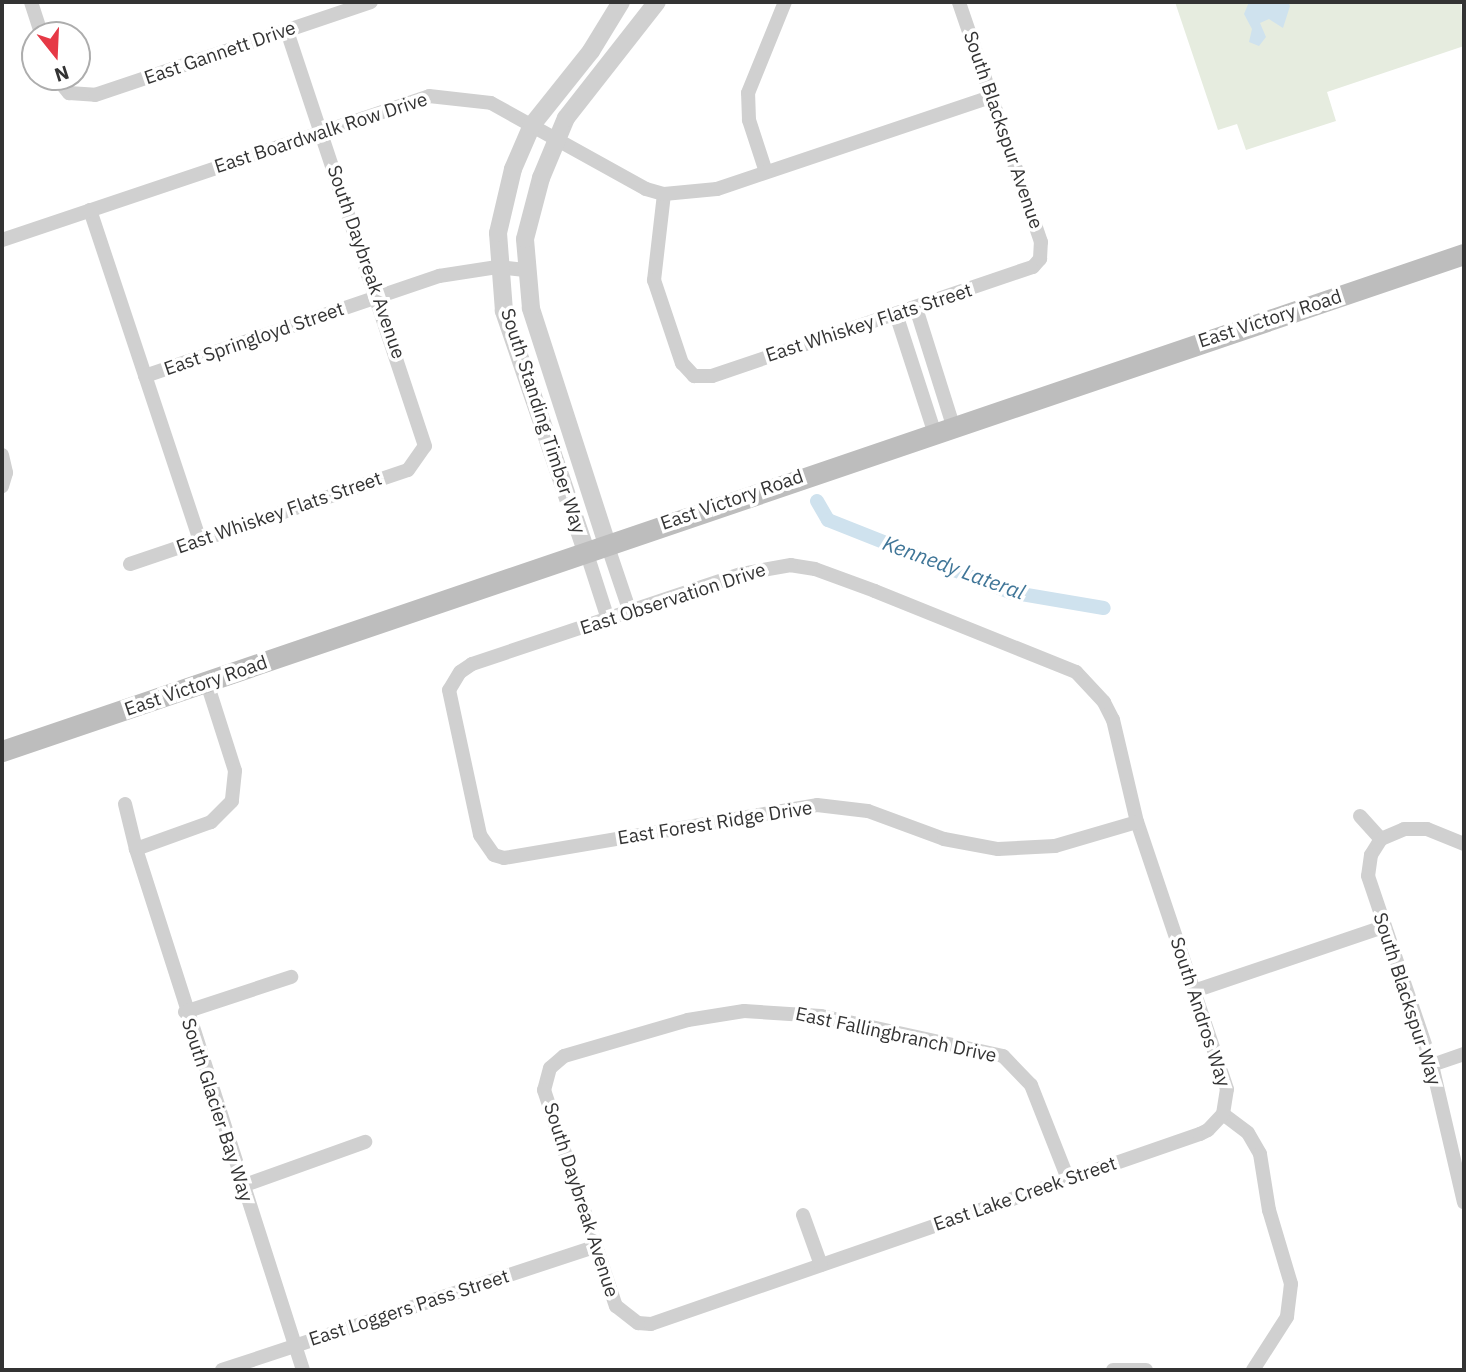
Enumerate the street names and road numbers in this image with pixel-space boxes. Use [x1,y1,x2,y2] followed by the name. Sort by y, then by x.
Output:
[141,16,299,90] street label: East Gannett Drive
[958,28,1048,232] street label: South Blackspur Avenue
[212,88,430,178] street label: East Boardwalk Row Drive
[322,162,410,362] street label: South Daybreak Avenue
[763,279,975,367] street label: East Whiskey Flats Street
[1195,285,1345,353] street label: East Victory Road
[161,297,347,381] street label: East Springloyd Street
[496,305,590,537] street label: South Standing Timber Way
[658,465,806,535] street label: East Victory Road
[173,467,385,559] street label: East Whiskey Flats Street
[577,558,769,640] street label: East Observation Drive
[122,651,270,721] street label: East Victory Road
[616,796,814,850] street label: East Forest Ridge Drive
[1368,910,1446,1088] street label: South Blackspur Way
[1165,934,1235,1090] street label: South Andros Way
[793,1003,999,1067] street label: East Fallingbranch Drive
[177,1015,257,1205] street label: South Glacier Bay Way
[539,1100,623,1300] street label: South Daybreak Avenue
[931,1152,1119,1236] street label: East Lake Creek Street
[306,1265,512,1351] street label: East Loggers Pass Street

